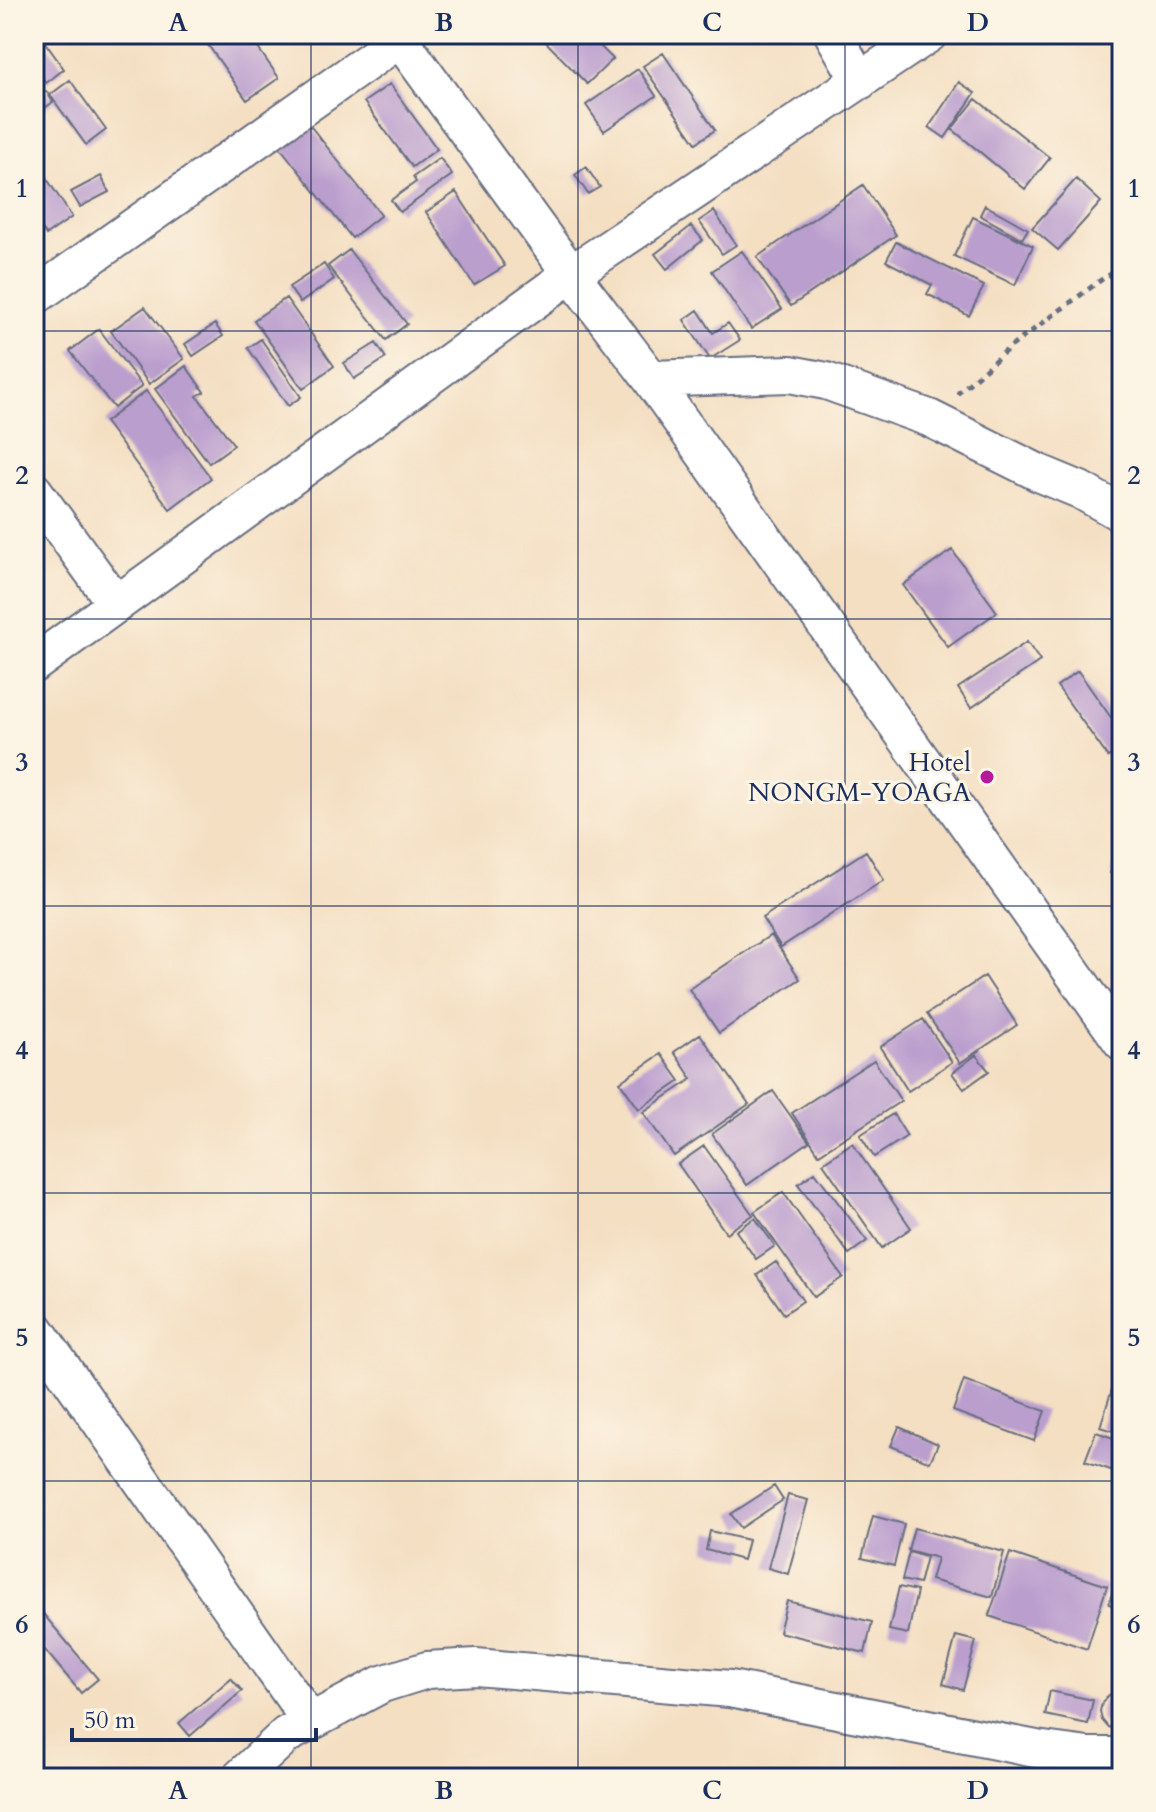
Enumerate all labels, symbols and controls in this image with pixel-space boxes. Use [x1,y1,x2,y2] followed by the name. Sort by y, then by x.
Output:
[168,5,188,40] text: A
[435,5,453,40] text: B
[702,5,722,40] text: C
[967,5,989,40] text: D
[15,171,29,206] text: 1
[1127,171,1141,206] text: 1
[15,458,29,493] text: 2
[1127,458,1141,493] text: 2
[15,745,29,780] text: 3
[748,745,971,810] place label: Hotel NONGM-YOAGA
[1127,745,1141,780] text: 3
[978,768,996,786] marker: Hotel NONGM-YOAGA
[15,1033,29,1068] text: 4
[1127,1033,1141,1068] text: 4
[15,1320,29,1355] text: 5
[1127,1320,1141,1355] text: 5
[15,1607,29,1642] text: 6
[1127,1607,1141,1642] text: 6
[72,1692,316,1742] scale bar
[84,1704,136,1737] text: 50 m
[168,1773,188,1808] text: A
[435,1773,453,1808] text: B
[702,1773,722,1808] text: C
[967,1773,989,1808] text: D

